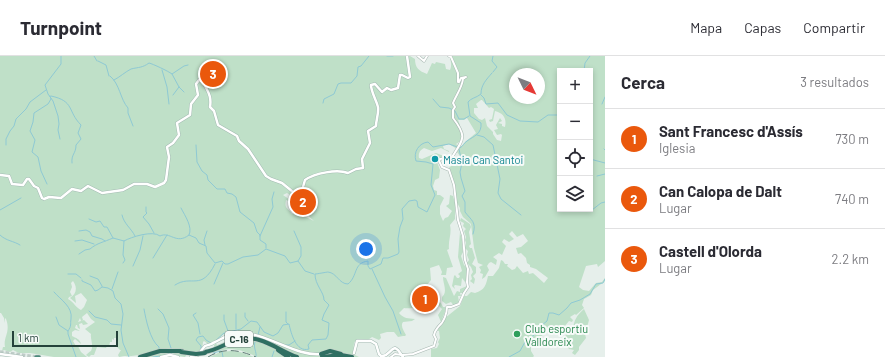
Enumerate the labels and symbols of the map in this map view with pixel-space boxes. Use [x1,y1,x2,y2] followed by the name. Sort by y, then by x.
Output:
[200,59,226,89] pin: 3
[509,68,545,104] north arrow
[443,153,524,166] place label: Masia Can Santoi
[430,154,440,164] marker: Masia Can Santoi
[290,187,316,217] pin: 2
[356,239,376,259] your location
[412,284,438,314] pin: 1
[525,322,588,348] place label: Club esportiu Valldoreix
[12,329,118,348] scale bar
[512,329,522,339] marker: Club esportiu Valldoreix
[225,331,253,347] road number: C-16

